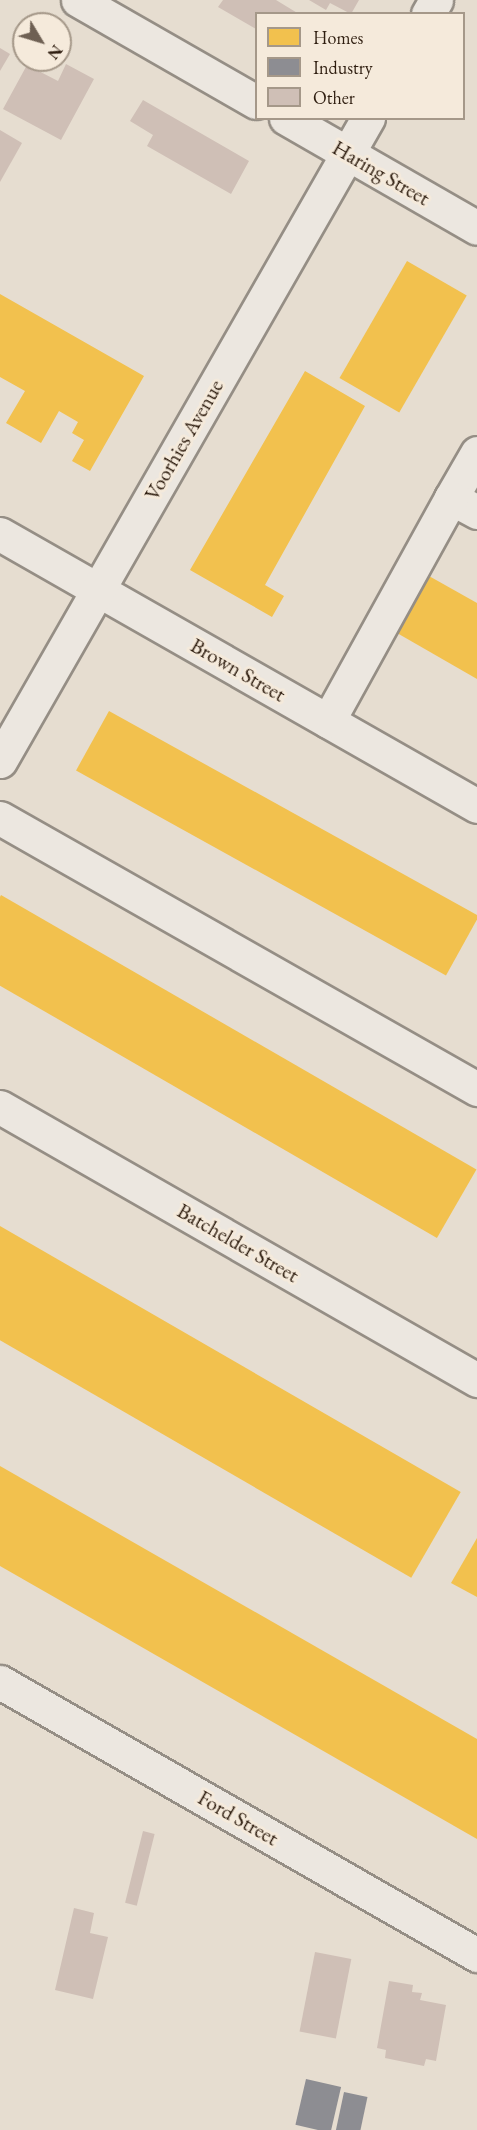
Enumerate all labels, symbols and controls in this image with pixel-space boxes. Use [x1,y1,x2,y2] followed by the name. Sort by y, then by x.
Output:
[12,12,72,72] north arrow
[255,12,465,120] legend
[313,26,363,49] text: Homes
[43,41,67,64] text: N
[313,56,373,79] text: Industry
[313,86,355,109] text: Other
[328,135,434,211] street label: Haring Street
[139,375,229,505] street label: Voorhies Avenue
[186,633,290,707] street label: Brown Street
[173,1198,303,1288] street label: Batchelder Street
[193,1785,283,1851] street label: Ford Street

